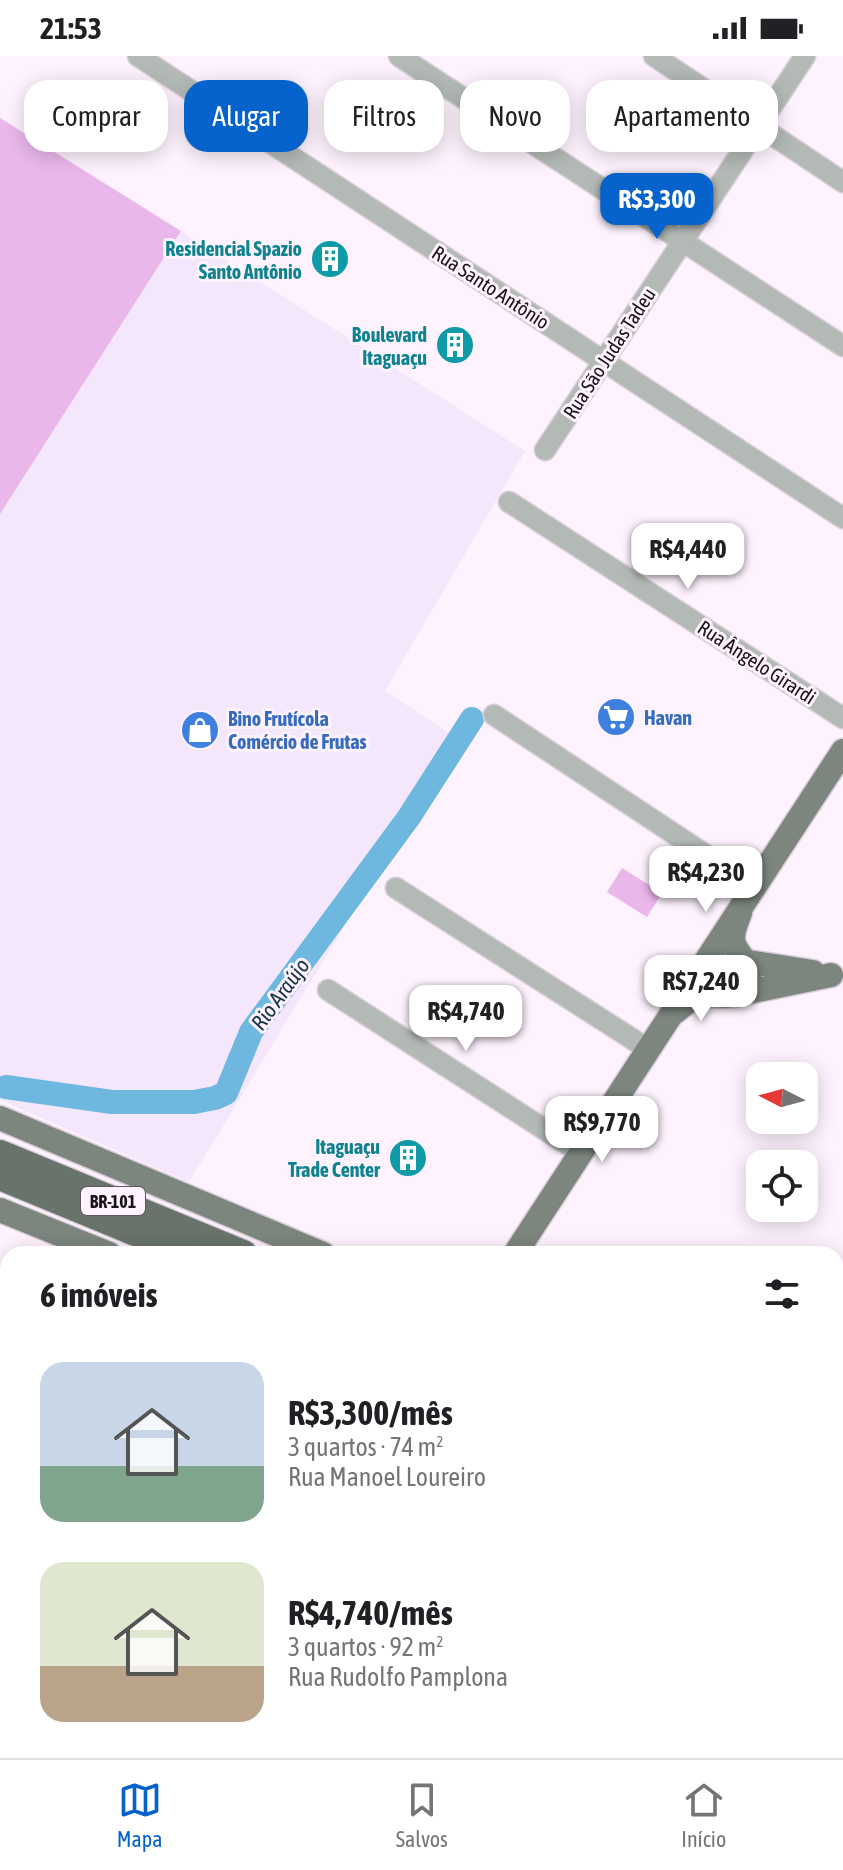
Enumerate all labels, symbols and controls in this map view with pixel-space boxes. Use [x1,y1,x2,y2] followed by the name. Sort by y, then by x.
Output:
[40,11,102,45] text: 21:53
[24,80,168,152] chip: Comprar
[184,80,308,152] chip: Alugar
[324,80,444,152] chip: Filtros
[460,80,570,152] chip: Novo
[586,80,778,152] chip: Apartamento
[583,173,731,241] pin: R$3,300
[618,184,696,214] text: R$3,300
[165,237,302,283] place label: Residencial Spazio Santo Antônio
[309,238,351,280] building icon: Residencial Spazio Santo Antônio
[428,241,554,333] street label: Rua Santo Antônio
[558,283,660,423] street label: Rua São Judas Tadeu
[352,323,427,369] place label: Boulevard Itaguaçu
[434,324,476,366] building icon: Boulevard Itaguaçu
[614,523,762,591] pin: R$4,440
[649,534,727,564] text: R$4,440
[694,615,820,709] street label: Rua Ângelo Girardi
[595,696,637,738] supermarket icon: Havan
[644,706,692,729] place label: Havan
[228,707,367,753] place label: Bino Frutícola Comércio de Frutas
[179,709,221,751] shop icon: Bino Frutícola Comércio de Frutas
[632,846,780,914] pin: R$4,230
[667,857,745,887] text: R$4,230
[245,953,315,1035] water label: Rio Araújo
[627,955,775,1023] pin: R$7,240
[662,966,740,996] text: R$7,240
[392,985,540,1053] pin: R$4,740
[427,996,505,1026] text: R$4,740
[746,1062,818,1134] north arrow
[746,1062,818,1222] map controls
[528,1096,676,1164] pin: R$9,770
[563,1107,641,1137] text: R$9,770
[288,1135,381,1181] place label: Itaguaçu Trade Center
[387,1137,429,1179] building icon: Itaguaçu Trade Center
[746,1150,818,1222] button: locate
[81,1187,145,1215] road number: BR-101
[760,1272,804,1316] icon: filters
[40,1275,158,1314] text: 6 imóveis
[288,1393,453,1432] text: R$3,300/mês
[104,1394,200,1490] icon: home
[288,1432,443,1462] text: 3 quartos · 74 m²
[288,1462,486,1492] text: Rua Manoel Loureiro
[288,1593,453,1632] text: R$4,740/mês
[104,1594,200,1690] icon: home
[288,1632,443,1662] text: 3 quartos · 92 m²
[288,1662,508,1692] text: Rua Rudolfo Pamplona
[117,1778,162,1852] tab: Mapa
[396,1778,448,1852] tab: Salvos
[681,1778,726,1852] tab: Início

